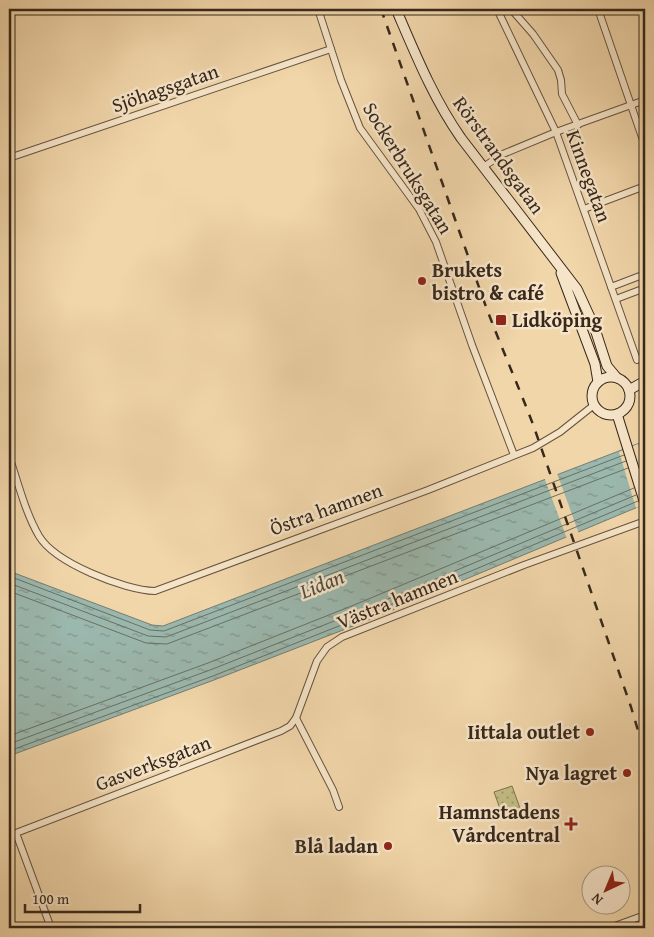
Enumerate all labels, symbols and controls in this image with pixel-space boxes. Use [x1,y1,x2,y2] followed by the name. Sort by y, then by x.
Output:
[108,56,222,119] street label: Sjöhagsgatan
[447,90,552,220] street label: Rörstrandsgatan
[356,96,461,239] street label: Sockerbruksgatan
[559,126,620,226] street label: Kinnegatan
[432,255,544,307] place label: Brukets bistro & café
[416,275,428,287] marker: Brukets bistro & café
[512,305,602,334] place label: Lidköping
[494,313,508,327] marker: Lidköping
[265,475,386,542] street label: Östra hamnen
[294,561,349,607] water label: Lidan
[332,561,462,636] street label: Västra hamnen
[468,717,580,746] place label: Iittala outlet
[584,726,596,738] marker: Iittala outlet
[91,727,215,798] street label: Gasverksgatan
[526,758,617,787] place label: Nya lagret
[621,767,633,779] marker: Nya lagret
[439,797,560,849] place label: Hamnstadens Vårdcentral
[564,817,578,831] marker: Hamnstadens Vårdcentral
[295,831,378,860] place label: Blå ladan
[382,840,394,852] marker: Blå ladan
[582,864,632,914] north arrow
[25,882,140,914] scale bar
[32,888,70,909] text: 100 m
[586,888,607,910] text: N

